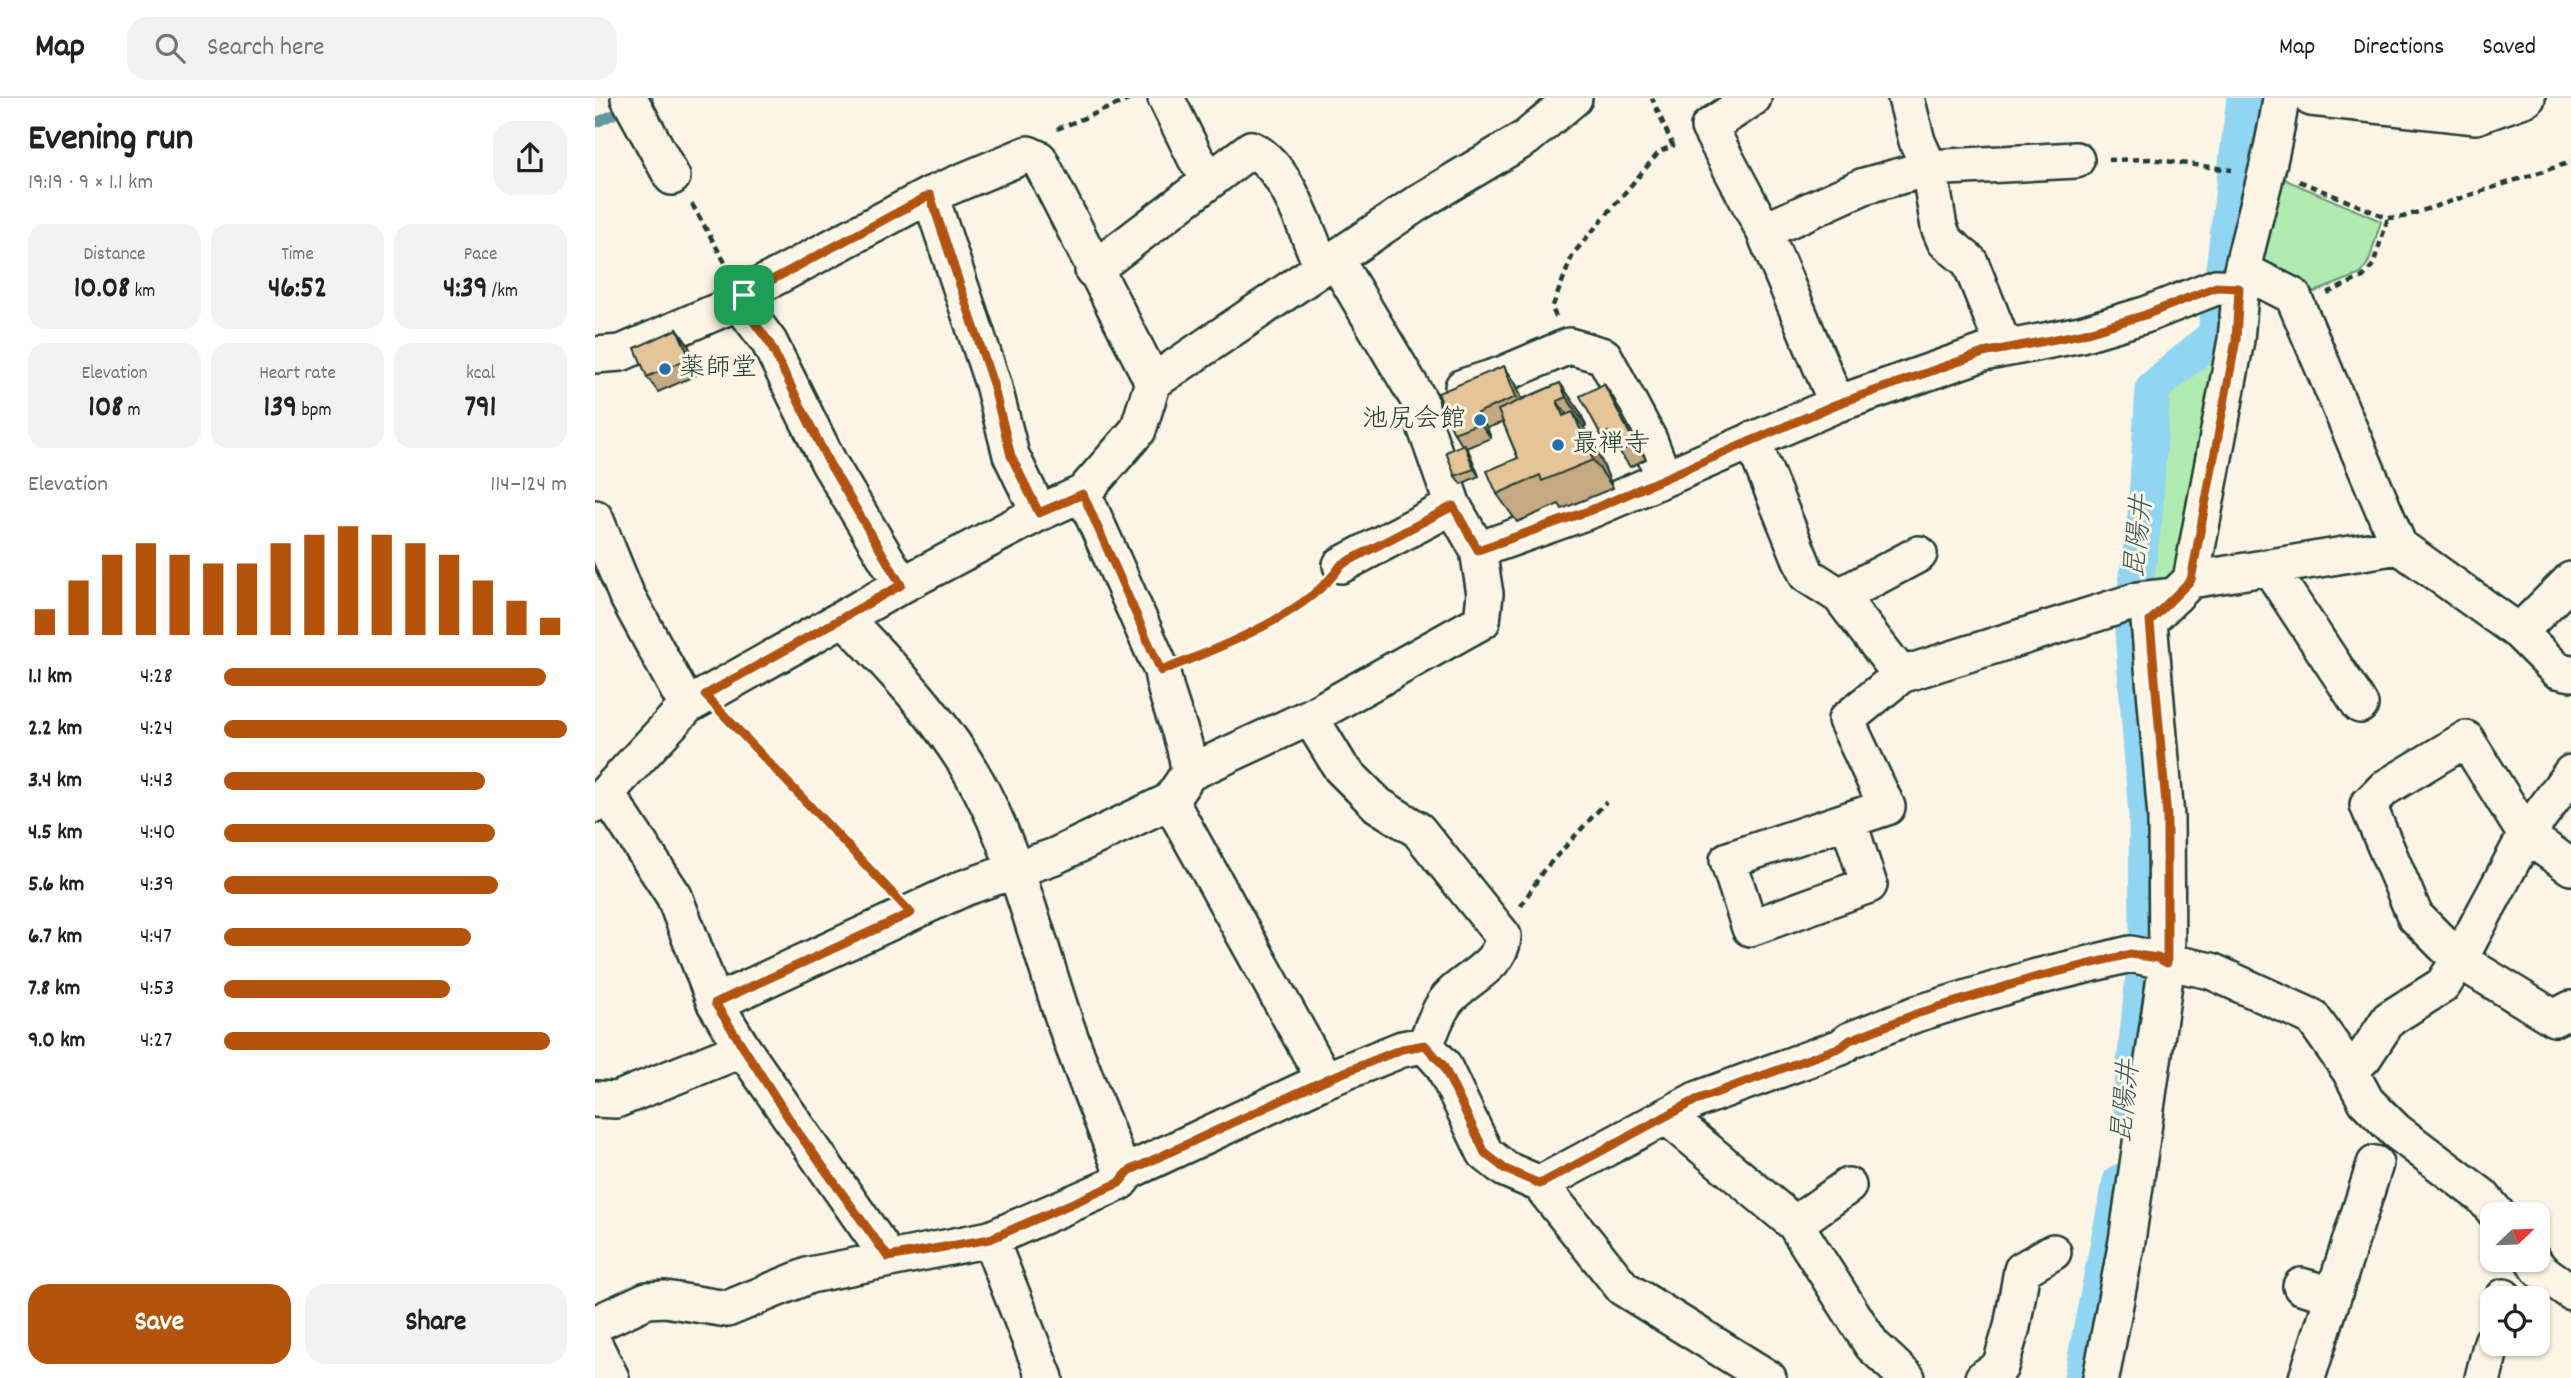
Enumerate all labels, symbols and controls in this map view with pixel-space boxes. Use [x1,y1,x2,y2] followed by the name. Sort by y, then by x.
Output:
[127,17,617,80] search box
[35,25,85,72] text: Map
[151,29,189,67] icon: search
[207,30,325,67] text: Search here
[2279,31,2315,65] text: Map
[2353,31,2444,65] text: Directions
[2482,31,2536,65] text: Saved
[28,113,193,168] text: Evening run
[493,121,567,195] button: share
[28,167,153,200] text: 19:19 · 9 × 1.1 km
[84,242,145,269] text: Distance
[281,242,314,269] text: Time
[464,242,497,269] text: Pace
[714,265,774,325] pin
[74,269,130,312] text: 10.08
[268,269,327,312] text: 46:52
[443,269,487,312] text: 4:39
[725,276,763,314] icon: arrive
[130,279,155,306] text: km
[487,279,518,306] text: /km
[679,351,757,388] place label: 薬師堂
[81,361,148,388] text: Elevation
[259,361,336,388] text: Heart rate
[466,361,495,388] text: kcal
[657,361,673,377] marker: 薬師堂
[88,388,123,431] text: 108
[263,388,297,431] text: 139
[465,388,496,431] text: 791
[123,398,141,425] text: m
[297,398,332,425] text: bpm
[1362,402,1466,439] place label: 池尻会館
[1472,412,1488,428] marker: 池尻会館
[1572,427,1650,464] place label: 最禅寺
[1550,437,1566,453] marker: 最禅寺
[28,469,108,502] text: Elevation
[490,469,567,502] text: 114–124 m
[2117,492,2165,581] water label: 昆陽井
[28,661,72,694] text: 1.1 km
[140,661,173,694] text: 4:28
[28,713,82,746] text: 2.2 km
[140,713,173,746] text: 4:24
[28,765,82,798] text: 3.4 km
[140,765,173,798] text: 4:43
[28,817,83,850] text: 4.5 km
[140,817,175,850] text: 4:40
[28,869,84,902] text: 5.6 km
[140,869,174,902] text: 4:39
[28,921,82,954] text: 6.7 km
[140,921,172,954] text: 4:47
[28,973,80,1006] text: 7.8 km
[140,973,174,1006] text: 4:53
[28,1025,85,1058] text: 9.0 km
[140,1025,172,1058] text: 4:27
[2104,1057,2152,1146] water label: 昆陽井
[2480,1202,2550,1272] north arrow
[2480,1202,2550,1356] map controls
[28,1284,291,1364] button: Save
[305,1284,567,1364] button: Share
[2480,1286,2550,1356] button: locate

